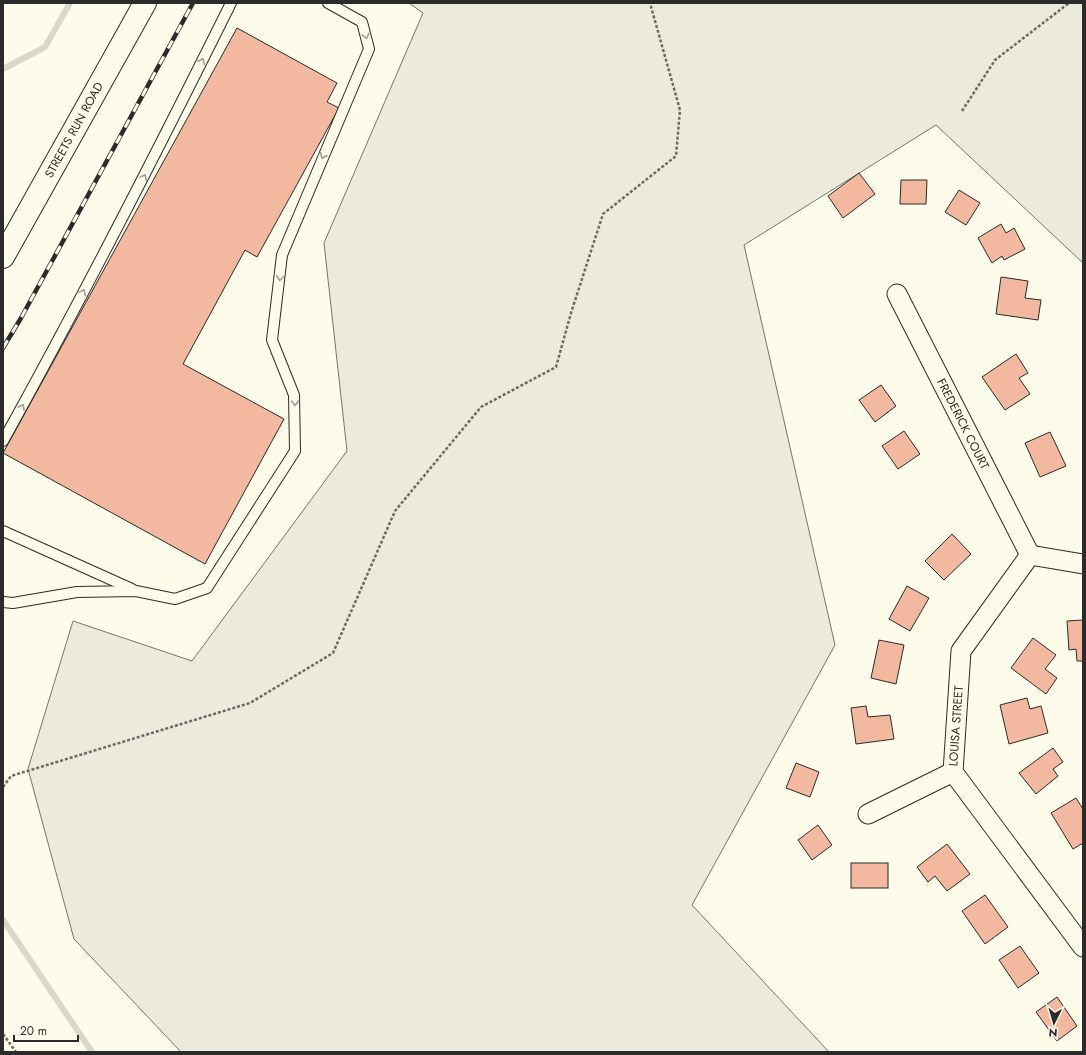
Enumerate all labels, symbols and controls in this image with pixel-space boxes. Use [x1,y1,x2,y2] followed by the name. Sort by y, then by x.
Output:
[361,32,369,39] one-way arrow
[197,58,205,65] one-way arrow
[40,79,108,181] street label: STREETS RUN ROAD
[320,151,328,159] one-way arrow
[139,174,147,181] one-way arrow
[275,275,284,281] one-way arrow
[79,289,86,296] one-way arrow
[932,375,994,473] street label: FREDERICK COURT
[290,400,299,406] one-way arrow
[17,404,25,411] one-way arrow
[944,685,968,767] street label: LOUISA STREET
[1034,1003,1074,1043] north arrow
[14,1017,78,1043] scale bar
[20,1022,47,1040] text: 20 m
[1048,1025,1058,1041] text: N

